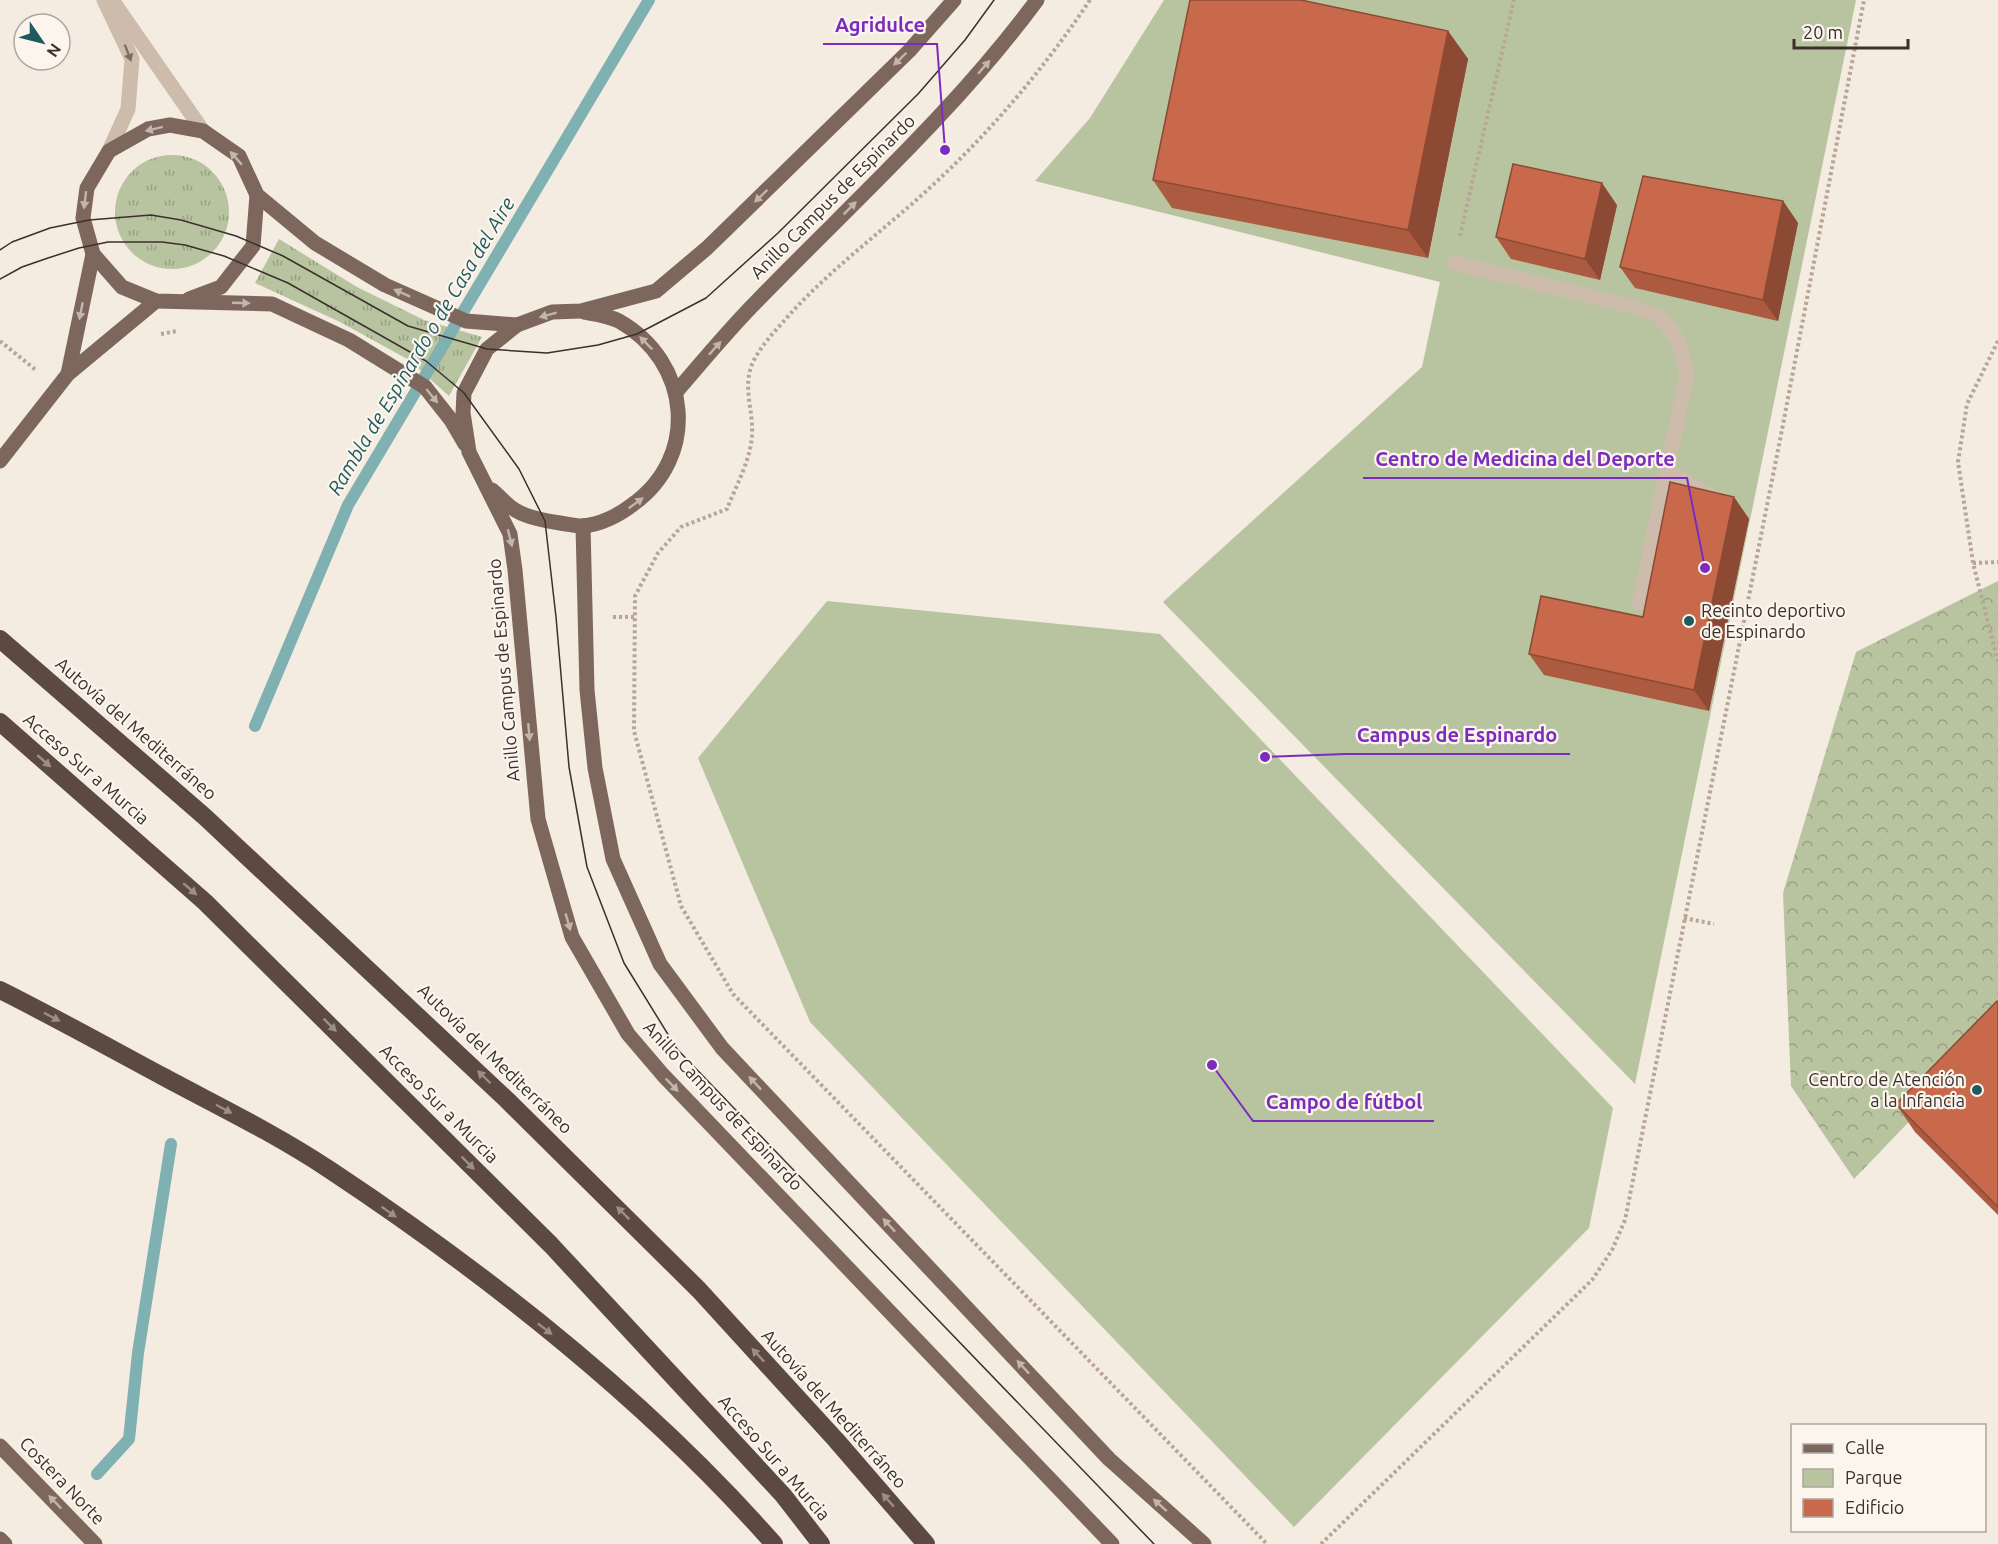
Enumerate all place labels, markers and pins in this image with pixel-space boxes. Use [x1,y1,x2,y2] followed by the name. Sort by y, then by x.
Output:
[823,6,937,44] callout: Agridulce
[1363,440,1687,478] callout: Centro de Medicina del Deporte
[1701,600,1846,641] place label: Recinto deportivo de Espinardo
[1682,614,1696,628] marker: Recinto deportivo de Espinardo
[1345,716,1570,754] callout: Campus de Espinardo
[1808,1069,1965,1110] place label: Centro de Atención a la Infancia
[1253,1083,1434,1121] callout: Campo de fútbol
[1970,1083,1984,1097] marker: Centro de Atención a la Infancia

